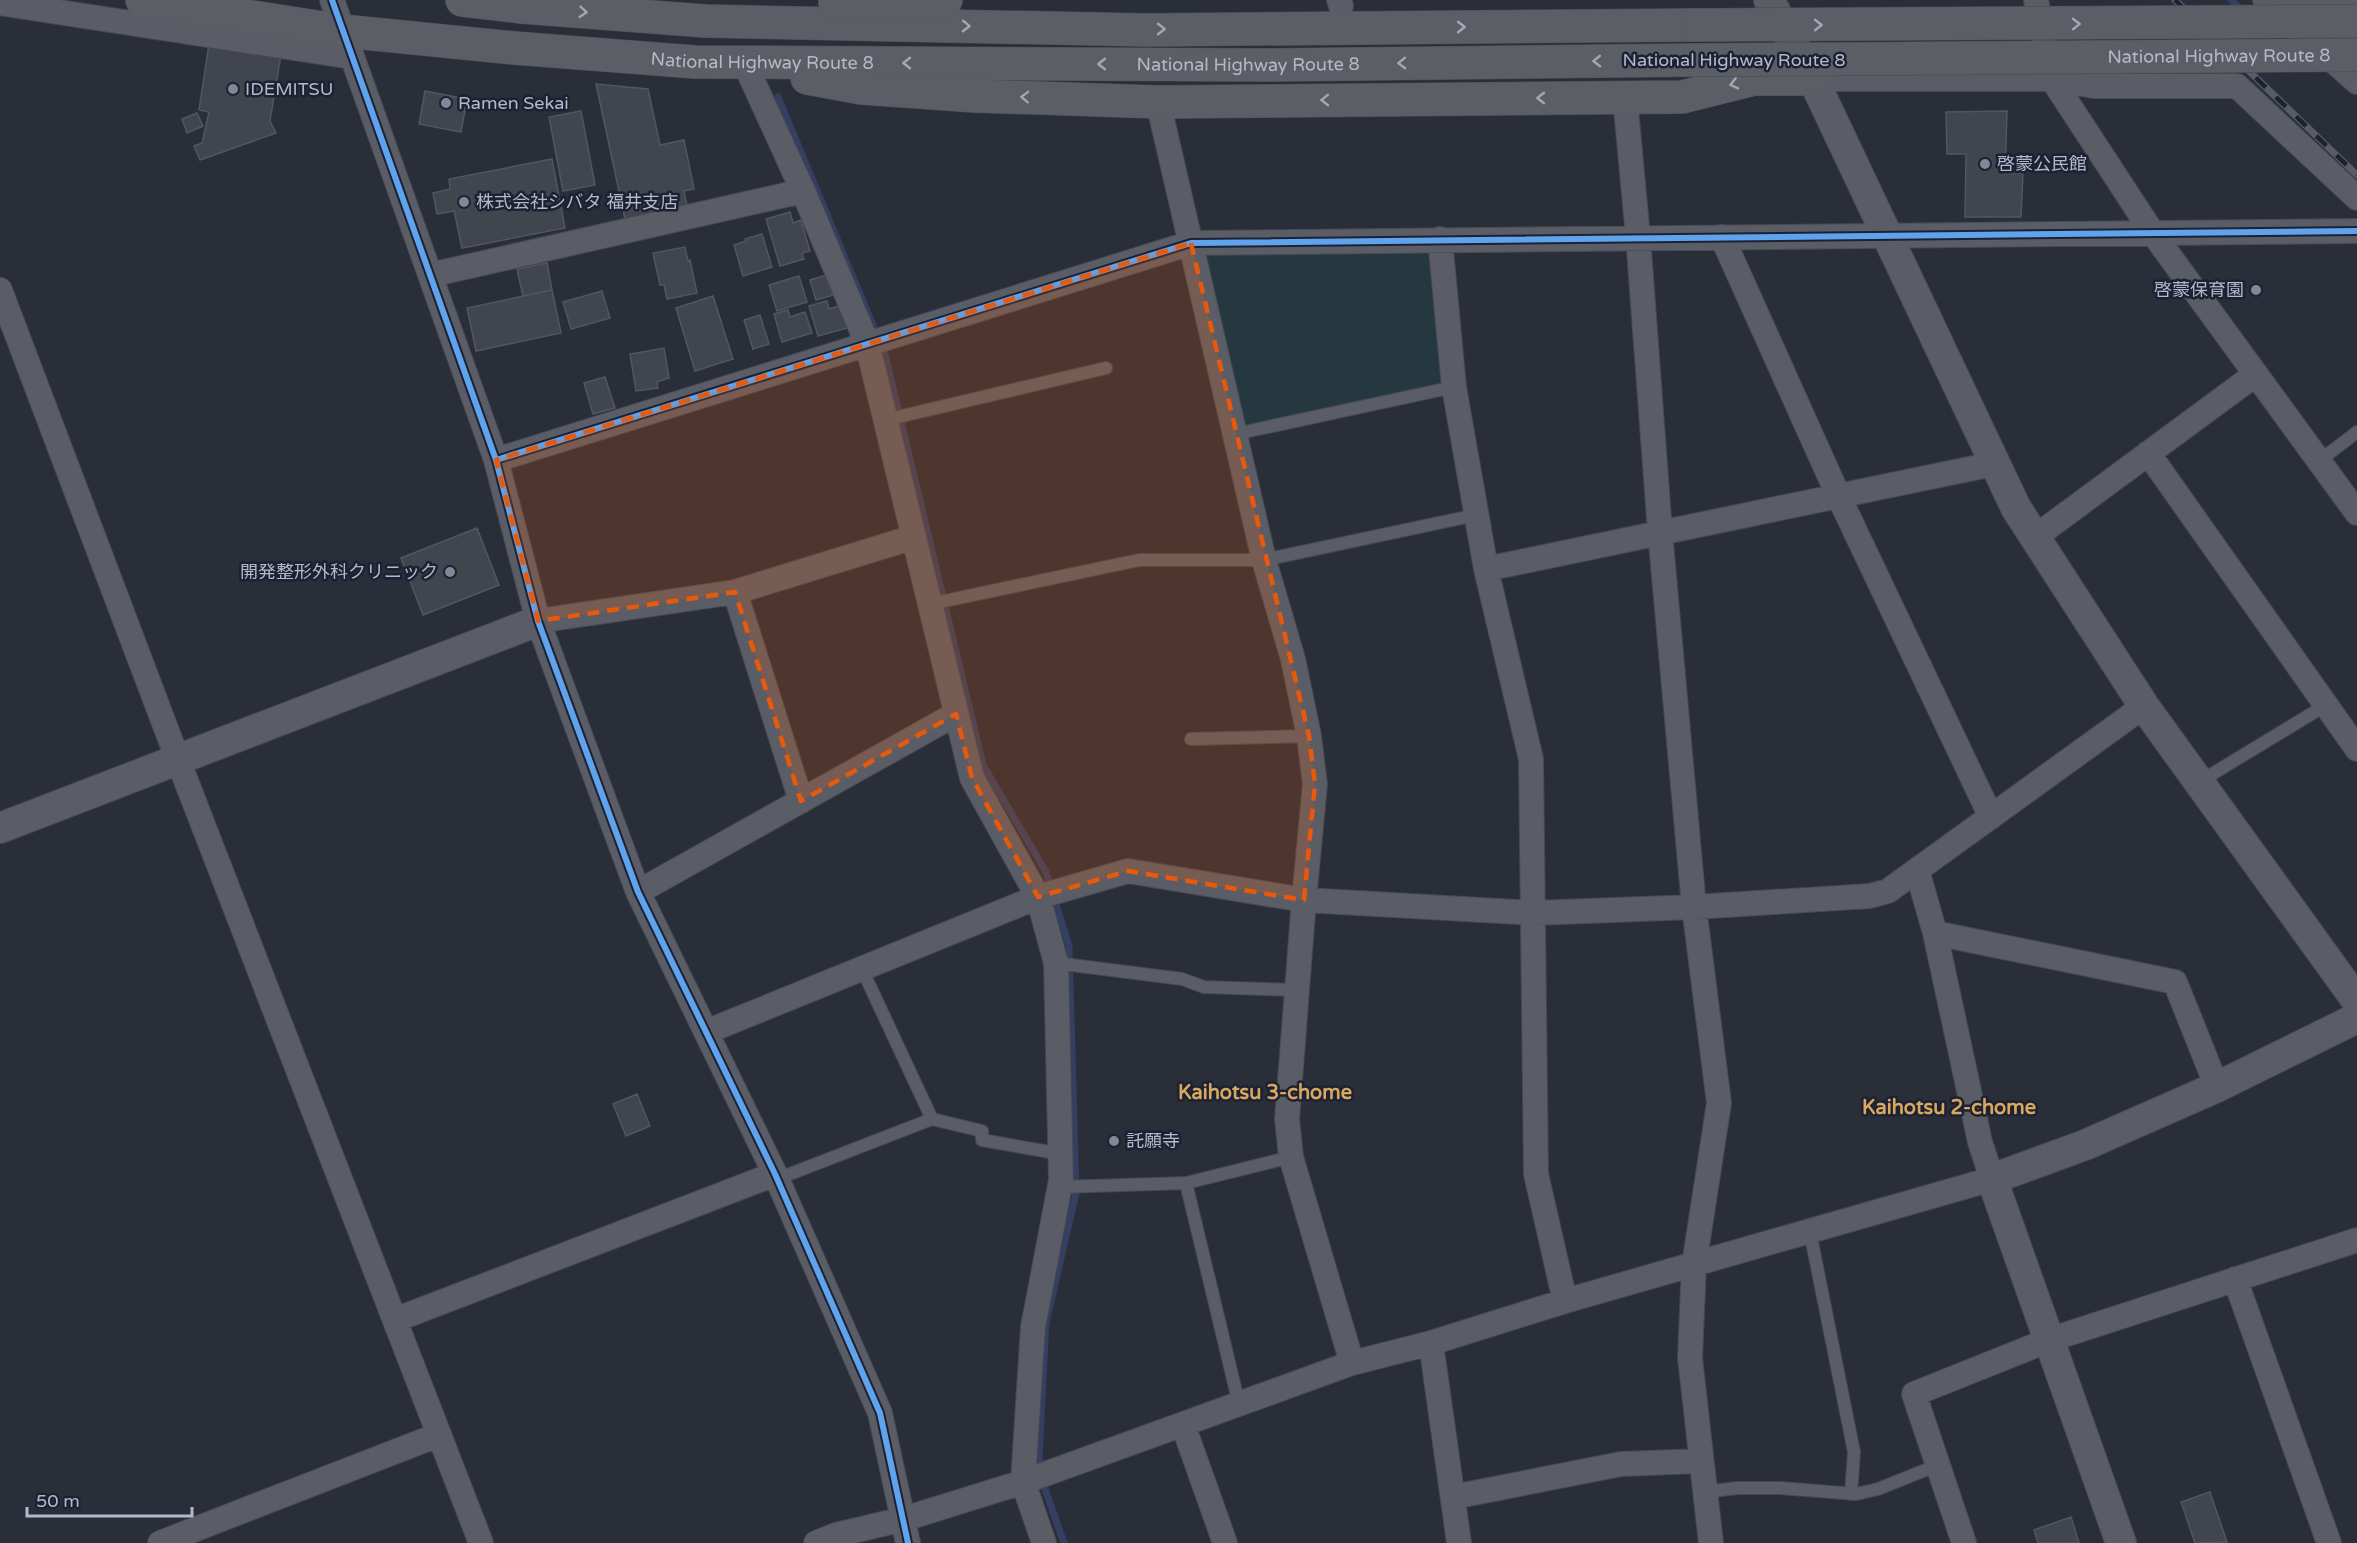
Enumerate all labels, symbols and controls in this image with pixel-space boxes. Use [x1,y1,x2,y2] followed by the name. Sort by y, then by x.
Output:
[578,5,587,18] one-way arrow
[2072,18,2081,30] one-way arrow
[1814,19,1823,31] one-way arrow
[962,20,971,33] one-way arrow
[1457,21,1466,33] one-way arrow
[1157,23,1166,36] one-way arrow
[2107,44,2331,68] street label: National Highway Route 8
[650,48,874,74] street label: National Highway Route 8
[1622,49,1846,71] street label: National Highway Route 8
[1137,53,1360,76] street label: National Highway Route 8
[1592,55,1601,67] one-way arrow
[903,57,912,69] one-way arrow
[1398,57,1407,69] one-way arrow
[1098,58,1107,70] one-way arrow
[1729,77,1739,90] one-way arrow
[245,78,333,100] place label: IDEMITSU
[226,82,240,96] marker: IDEMITSU
[1020,91,1029,104] one-way arrow
[458,92,569,114] place label: Ramen Sekai
[1536,92,1545,105] one-way arrow
[1320,94,1329,106] one-way arrow
[439,96,453,110] marker: Ramen Sekai
[1997,153,2087,175] place label: 啓蒙公民館
[1978,157,1992,171] marker: 啓蒙公民館
[476,191,678,213] place label: 株式会社シバタ 福井支店
[457,195,471,209] marker: 株式会社シバタ 福井支店
[2154,279,2244,301] place label: 啓蒙保育園
[2249,283,2263,297] marker: 啓蒙保育園
[240,561,438,583] place label: 開発整形外科クリニック
[443,565,457,579] marker: 開発整形外科クリニック
[1178,1081,1352,1105] district label: Kaihotsu 3-chome
[1862,1096,2036,1120] district label: Kaihotsu 2-chome
[1126,1130,1180,1152] place label: 託願寺
[1107,1134,1121,1148] marker: 託願寺
[27,1480,192,1518] scale bar
[36,1490,80,1512] text: 50 m

